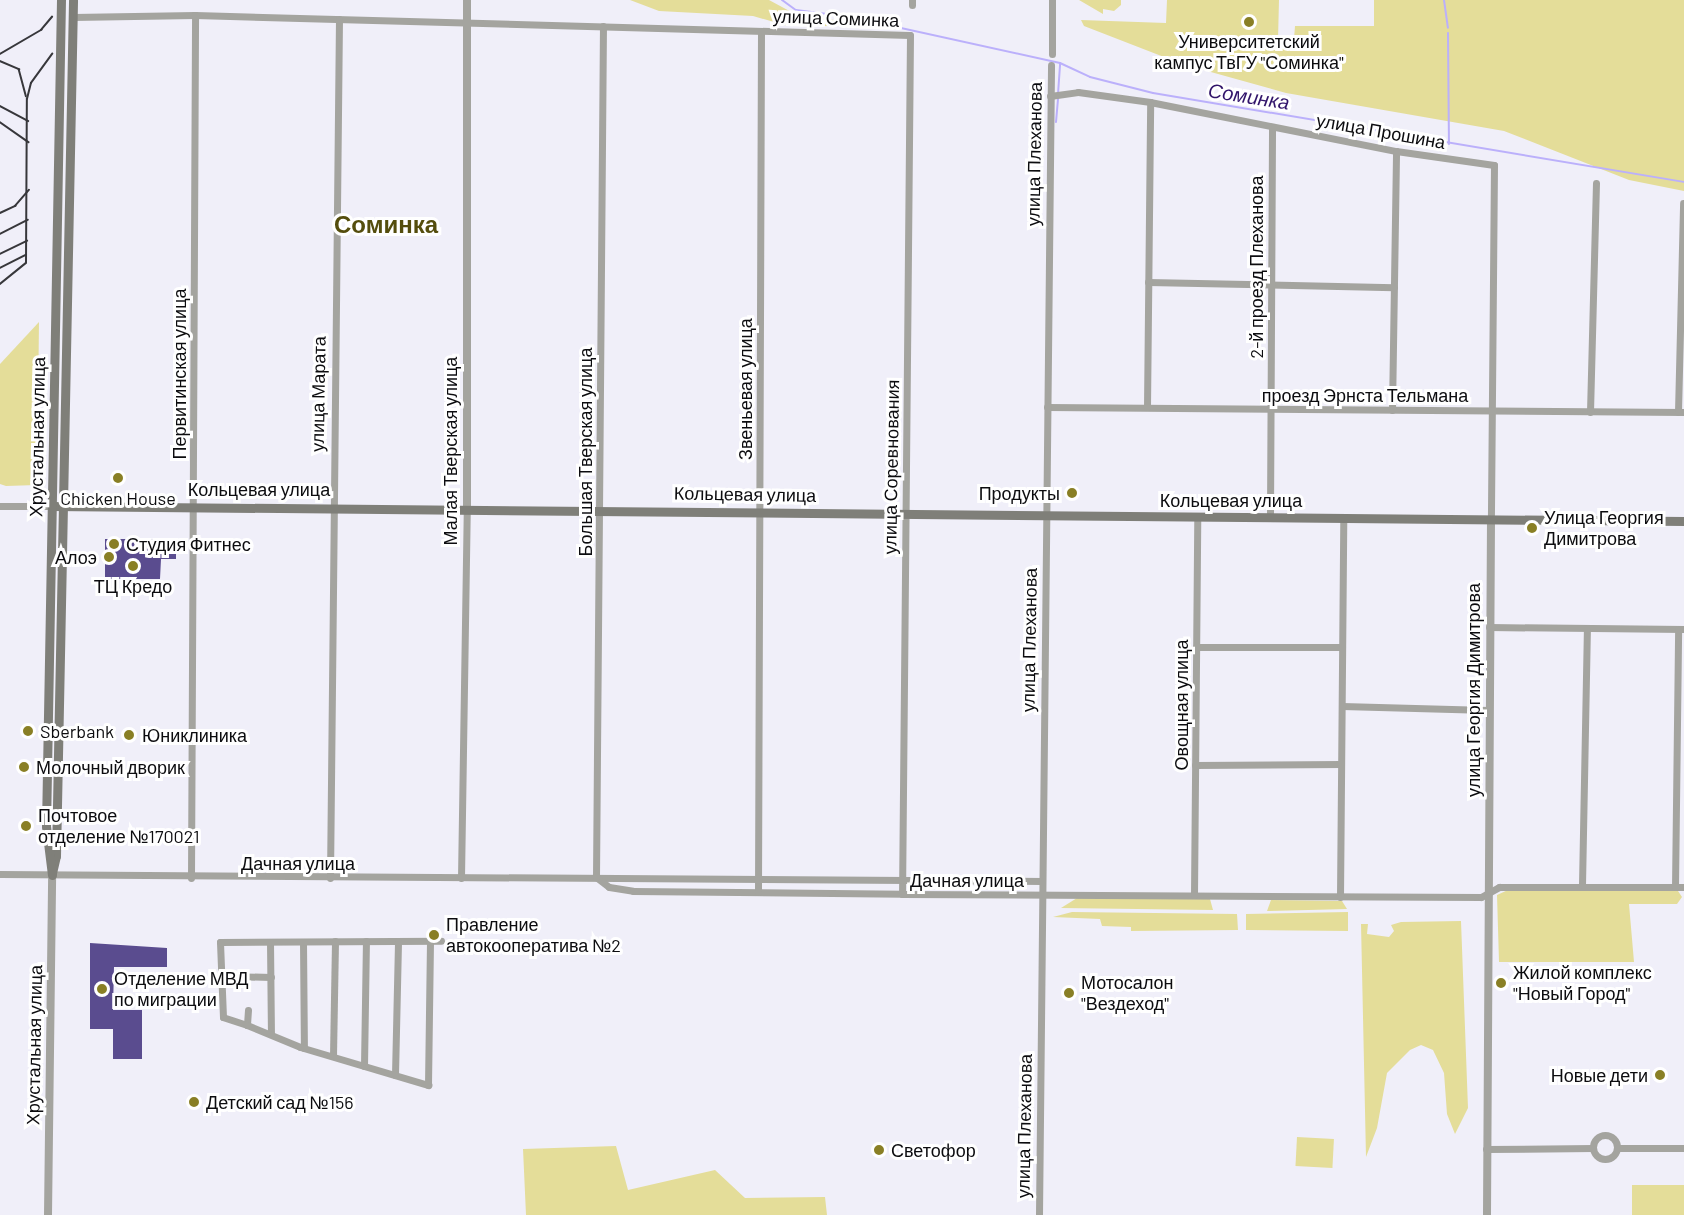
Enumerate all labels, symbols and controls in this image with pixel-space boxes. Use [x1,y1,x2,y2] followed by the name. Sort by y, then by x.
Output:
[772,5,900,31] street label: улица Соминка
[1242,15,1256,29] marker: Университетский кампус ТвГУ "Соминка"
[1154,31,1344,74] place label: Университетский кампус ТвГУ "Соминка"
[1207,78,1291,114] water label: Соминка
[1022,82,1046,226] street label: улица Плеханова
[1315,109,1447,153] street label: улица Прошина
[1245,176,1267,358] street label: 2-й проезд Плеханова
[334,210,438,238] district label: Соминка
[168,289,190,459] street label: Первитинская улица
[734,318,756,460] street label: Звеньевая улица
[306,336,330,452] street label: улица Марата
[574,348,596,556] street label: Большая Тверская улица
[25,357,49,517] street label: Хрустальная улица
[439,357,461,545] street label: Малая Тверская улица
[879,379,903,555] street label: улица Соревнования
[1262,384,1468,406] street label: проезд Эрнста Тельмана
[111,471,125,485] marker: Chicken House
[188,478,330,500] street label: Кольцевая улица
[674,482,816,506] street label: Кольцевая улица
[979,482,1060,504] place label: Продукты
[1065,486,1079,500] marker: Продукты
[60,487,176,509] place label: Chicken House
[1160,489,1302,511] street label: Кольцевая улица
[1544,507,1664,550] place label: Улица Георгия Димитрова
[1525,521,1539,535] marker: Улица Георгия Димитрова
[126,533,251,555] place label: Студия Фитнес
[107,537,121,551] marker: Студия Фитнес
[55,546,97,568] place label: Алоэ
[102,550,116,564] marker: Алоэ
[126,559,140,573] marker: ТЦ Кредо
[1017,568,1041,712] street label: улица Плеханова
[94,575,172,597] place label: ТЦ Кредо
[1462,583,1484,797] street label: улица Георгия Димитрова
[1170,640,1192,770] street label: Овощная улица
[40,720,114,742] place label: Sberbank
[21,724,35,738] marker: Sberbank
[142,724,247,746] place label: Юниклиника
[120,726,138,744] marker: Юниклиника
[36,756,185,778] place label: Молочный дворик
[17,760,31,774] marker: Молочный дворик
[38,805,199,848] place label: Почтовое отделение №170021
[19,819,33,833] marker: Почтовое отделение №170021
[241,852,355,874] street label: Дачная улица
[910,869,1024,891] street label: Дачная улица
[446,914,621,956] place label: Правление автокооператива №2
[427,928,441,942] marker: Правление автокооператива №2
[1513,962,1652,1004] place label: Жилой комплекс "Новый Город"
[22,965,46,1125] street label: Хрустальная улица
[114,968,248,1010] place label: Отделение МВД по миграции
[1081,972,1174,1014] place label: Мотосалон "Вездеход"
[1494,976,1508,990] marker: Жилой комплекс "Новый Город"
[95,982,109,996] marker: Отделение МВД по миграции
[1062,986,1076,1000] marker: Мотосалон "Вездеход"
[1012,1054,1036,1198] street label: улица Плеханова
[1551,1064,1648,1086] place label: Новые дети
[1653,1068,1667,1082] marker: Новые дети
[206,1091,353,1113] place label: Детский сад №156
[187,1095,201,1109] marker: Детский сад №156
[891,1139,976,1161] place label: Светофор
[872,1143,886,1157] marker: Светофор

